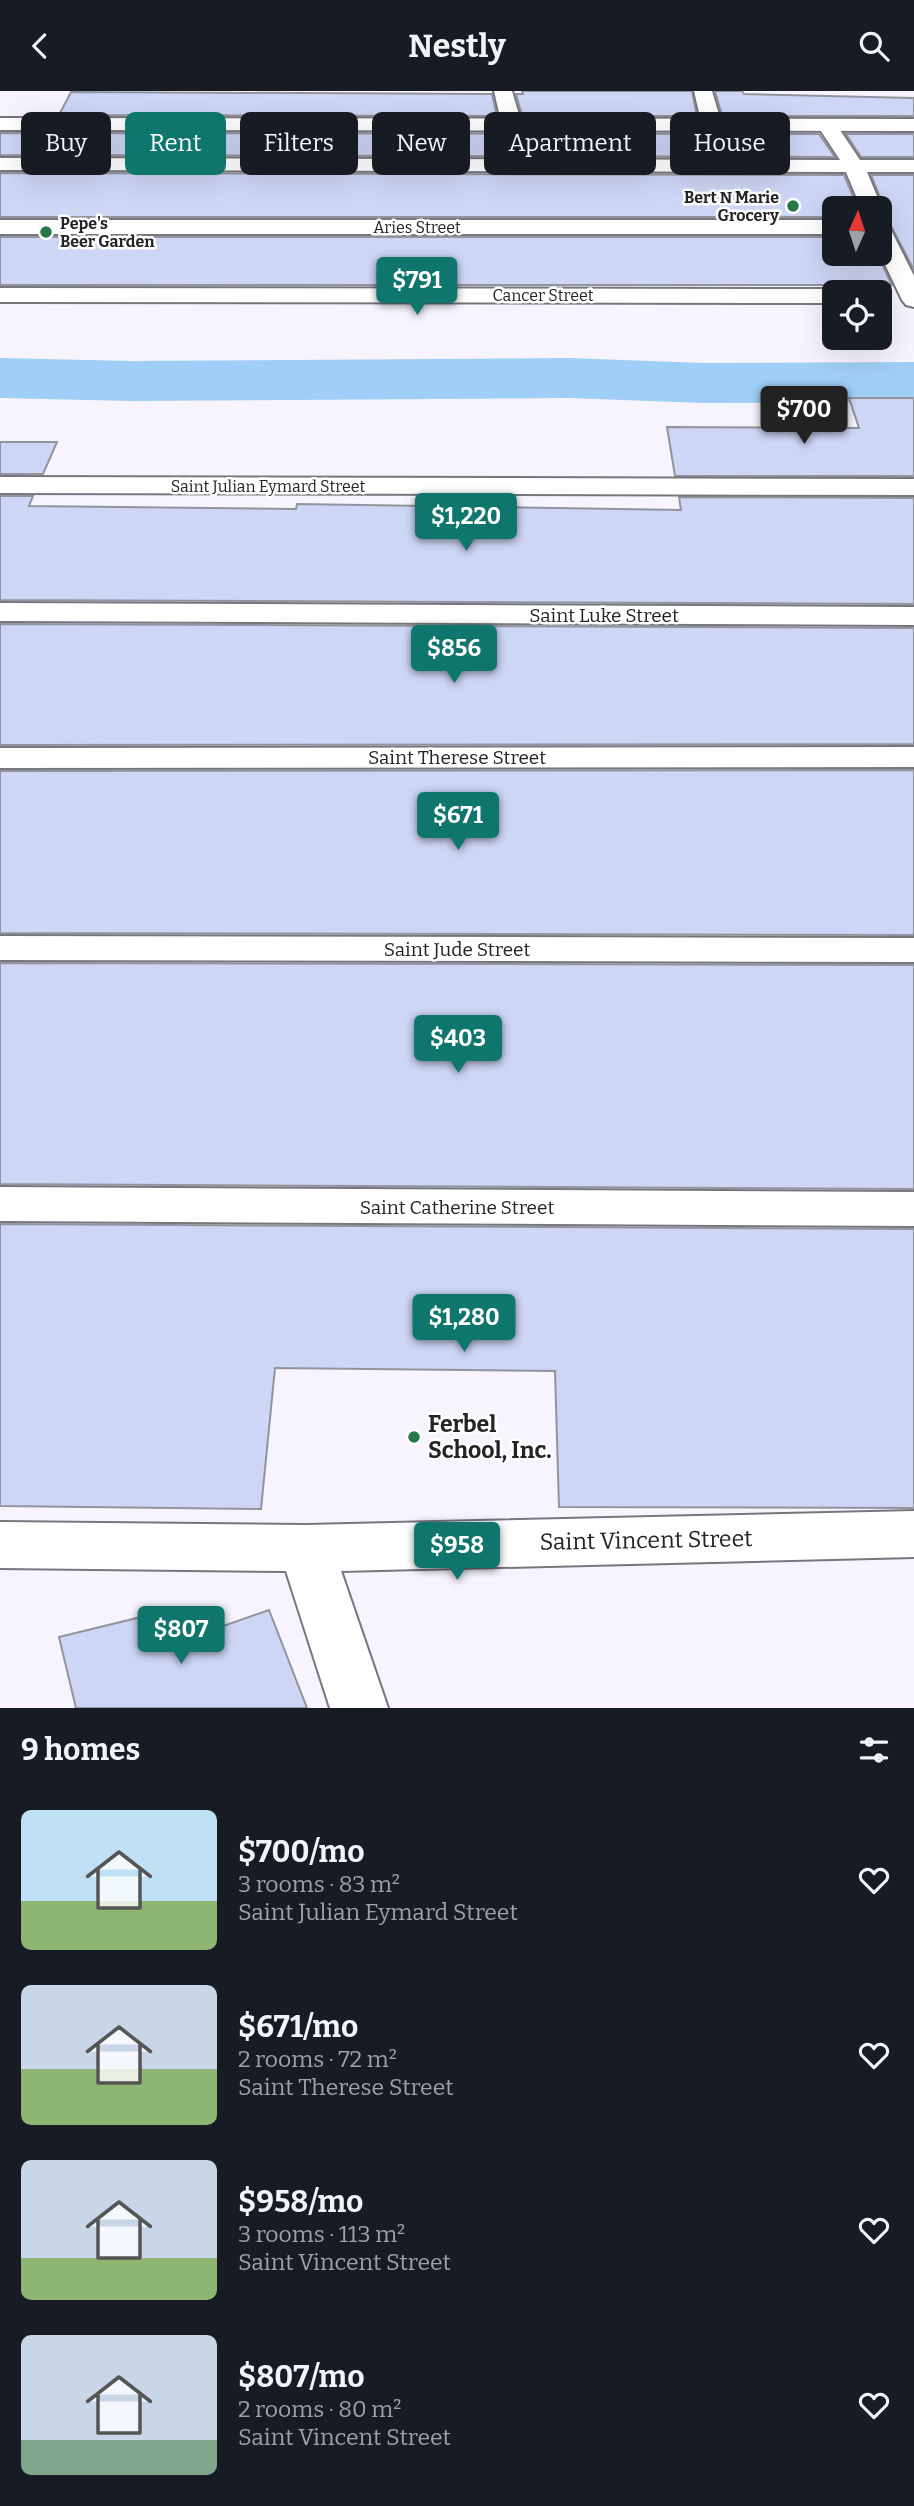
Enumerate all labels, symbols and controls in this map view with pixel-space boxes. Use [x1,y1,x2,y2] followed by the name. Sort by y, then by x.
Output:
[21,27,59,65] icon: back
[408,27,506,65] text: Nestly
[855,27,893,65] icon: search
[21,112,111,175] chip: Buy
[125,112,226,175] chip: Rent
[240,112,358,175] chip: Filters
[372,112,470,175] chip: New
[484,112,656,175] chip: Apartment
[670,112,790,175] chip: House
[684,188,779,225] place label: Bert N Marie Grocery
[822,196,892,266] north arrow
[822,196,892,350] map controls
[785,198,801,214] marker: Bert N Marie Grocery
[60,214,155,251] place label: Pepe's Beer Garden
[373,218,461,237] street label: Aries Street
[38,224,54,240] marker: Pepe's Beer Garden
[376,257,458,317] pin: $791
[392,266,442,294] text: $791
[822,280,892,350] button: locate
[493,286,594,305] street label: Cancer Street
[763,387,845,446] pin: $700
[777,395,831,423] text: $700
[171,477,366,496] street label: Saint Julian Eymard Street
[409,493,523,553] pin: $1,220
[431,502,501,530] text: $1,220
[529,604,679,627] street label: Saint Luke Street
[413,625,495,685] pin: $856
[427,634,481,662] text: $856
[368,746,546,769] street label: Saint Therese Street
[417,793,499,852] pin: $671
[433,801,483,829] text: $671
[384,938,530,961] street label: Saint Jude Street
[417,1016,499,1075] pin: $403
[430,1024,486,1052] text: $403
[360,1196,554,1219] street label: Saint Catherine Street
[407,1295,521,1354] pin: $1,280
[428,1303,500,1331] text: $1,280
[428,1410,552,1464] place label: Ferbel School, Inc.
[406,1429,422,1445] marker: Ferbel School, Inc.
[416,1523,498,1582] pin: $958
[539,1524,753,1556] street label: Saint Vincent Street
[430,1531,484,1559] text: $958
[140,1607,222,1666] pin: $807
[154,1615,208,1643] text: $807
[855,1731,893,1769] icon: filters
[21,1732,140,1768] text: 9 homes
[238,1834,365,1870] text: $700/mo
[77,1838,161,1922] icon: home
[855,1861,893,1899] icon: heart
[238,1870,400,1898] text: 3 rooms · 83 m²
[238,1898,518,1926] text: Saint Julian Eymard Street
[238,2009,358,2045] text: $671/mo
[77,2013,161,2097] icon: home
[855,2036,893,2074] icon: heart
[238,2045,397,2073] text: 2 rooms · 72 m²
[238,2073,454,2101] text: Saint Therese Street
[238,2184,363,2220] text: $958/mo
[77,2188,161,2272] icon: home
[855,2211,893,2249] icon: heart
[238,2220,405,2248] text: 3 rooms · 113 m²
[238,2248,451,2276] text: Saint Vincent Street
[238,2359,364,2395] text: $807/mo
[77,2363,161,2447] icon: home
[855,2386,893,2424] icon: heart
[238,2395,401,2423] text: 2 rooms · 80 m²
[238,2423,451,2451] text: Saint Vincent Street

